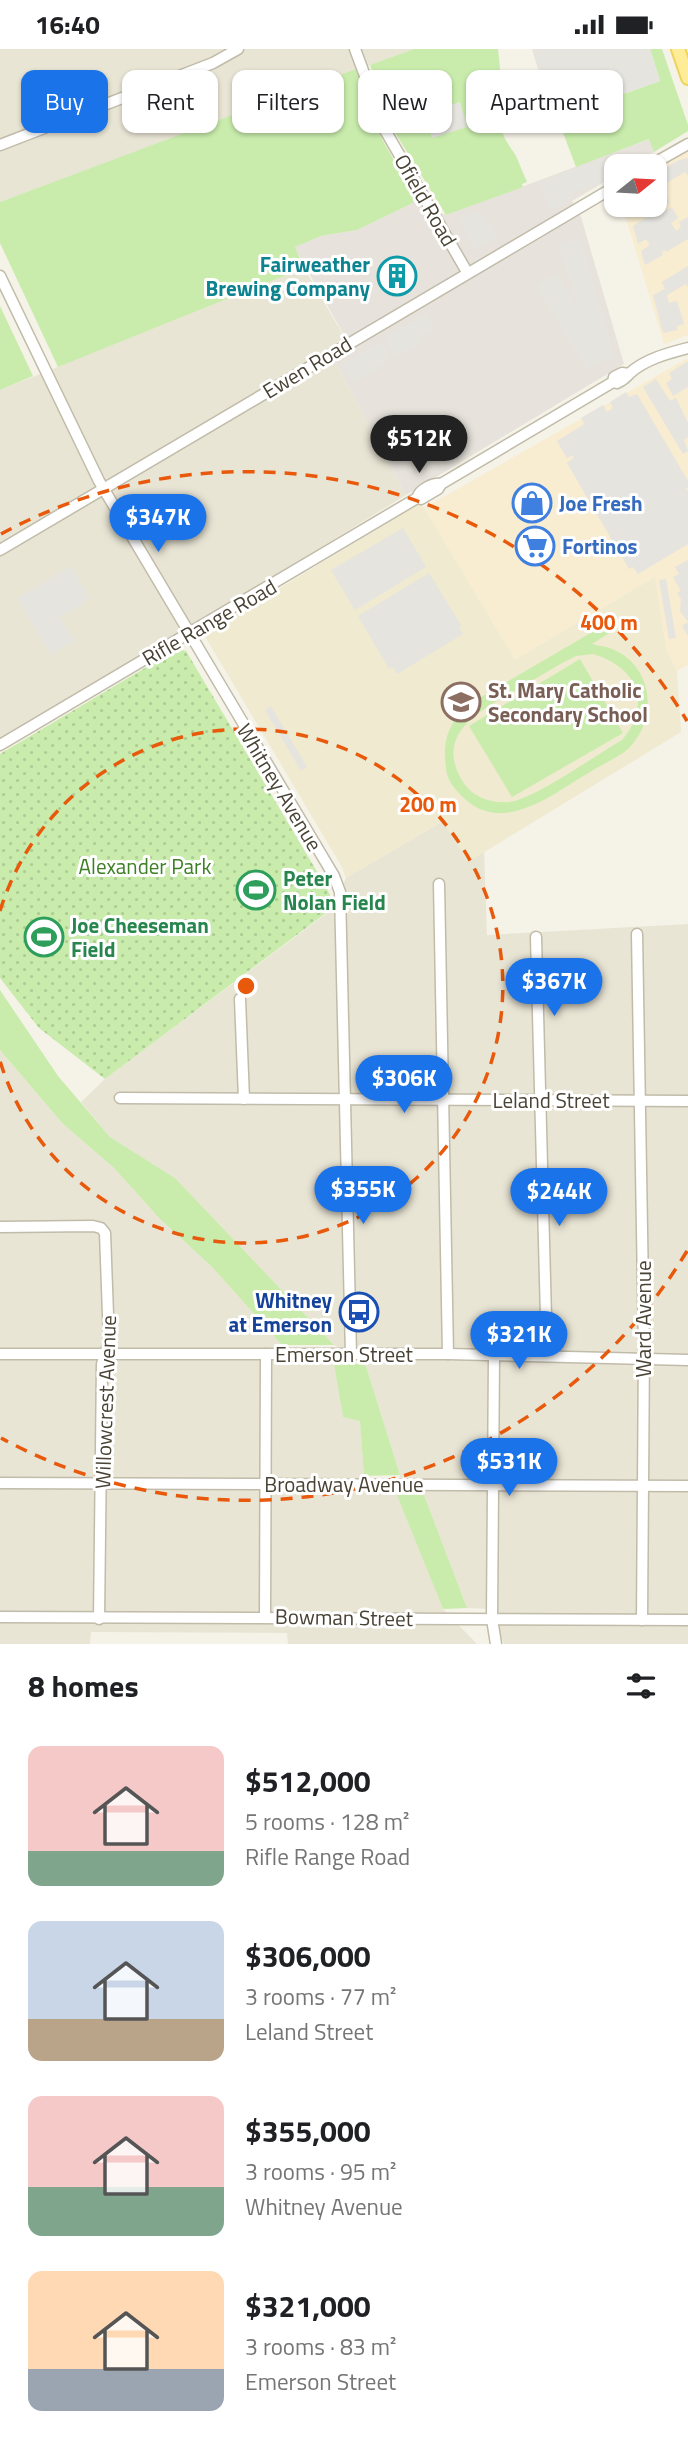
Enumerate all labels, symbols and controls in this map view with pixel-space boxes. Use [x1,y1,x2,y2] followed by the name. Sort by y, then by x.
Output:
[35,5,100,44] text: 16:40
[21,70,108,133] chip: Buy
[122,70,218,133] chip: Rent
[232,70,344,133] chip: Filters
[358,70,452,133] chip: New
[466,70,623,133] chip: Apartment
[387,148,465,252] street label: Ofield Road
[604,154,667,217] north arrow
[604,154,667,217] map controls
[205,248,370,304] place label: Fairweather Brewing Company
[376,255,418,297] building icon: Fairweather Brewing Company
[256,328,358,406] street label: Ewen Road
[370,415,468,475] pin: $512K
[386,420,452,455] text: $512K
[511,482,553,524] shop icon: Joe Fresh
[559,487,643,519] place label: Joe Fresh
[109,495,207,554] pin: $347K
[125,499,191,534] text: $347K
[514,525,556,567] supermarket icon: Fortinos
[562,530,638,562] place label: Fortinos
[136,570,282,674] street label: Rifle Range Road
[580,606,638,638] text: 400 m
[488,674,648,730] place label: St. Mary Catholic Secondary School
[440,681,482,723] school or university icon: St. Mary Catholic Secondary School
[229,717,331,857] street label: Whitney Avenue
[399,788,457,820] text: 200 m
[79,850,211,882] park label: Alexander Park
[283,862,386,918] place label: Peter Nolan Field
[235,869,277,911] sports icon: Peter Nolan Field
[71,909,209,965] place label: Joe Cheeseman Field
[23,916,65,958] sports icon: Joe Cheeseman Field
[505,958,603,1018] pin: $367K
[521,963,587,998] text: $367K
[234,974,258,998] centre of rings
[355,1055,453,1115] pin: $306K
[371,1060,437,1095] text: $306K
[492,1084,610,1116] street label: Leland Street
[314,1167,412,1226] pin: $355K
[510,1169,608,1228] pin: $244K
[330,1171,396,1206] text: $355K
[526,1173,592,1208] text: $244K
[627,1260,659,1378] street label: Ward Avenue
[229,1284,332,1340] place label: Whitney at Emerson
[338,1291,380,1333] bus stop icon: Whitney at Emerson
[470,1311,568,1371] pin: $321K
[86,1314,124,1490] street label: Willowcrest Avenue
[486,1316,552,1351] text: $321K
[275,1338,414,1370] street label: Emerson Street
[460,1439,558,1498] pin: $531K
[476,1443,542,1478] text: $531K
[264,1468,424,1500] street label: Broadway Avenue
[275,1600,414,1634] street label: Bowman Street
[28,1663,139,1709] text: 8 homes
[622,1667,660,1705] icon: filters
[245,1758,371,1804] text: $512,000
[84,1774,168,1858] icon: home
[245,1804,409,1839] text: 5 rooms · 128 m²
[245,1839,410,1874] text: Rifle Range Road
[245,1933,371,1979] text: $306,000
[84,1949,168,2033] icon: home
[245,1979,396,2014] text: 3 rooms · 77 m²
[245,2014,373,2049] text: Leland Street
[245,2108,371,2154] text: $355,000
[84,2124,168,2208] icon: home
[245,2154,396,2189] text: 3 rooms · 95 m²
[245,2189,403,2224] text: Whitney Avenue
[245,2283,371,2329] text: $321,000
[84,2299,168,2383] icon: home
[245,2329,396,2364] text: 3 rooms · 83 m²
[245,2364,396,2399] text: Emerson Street

